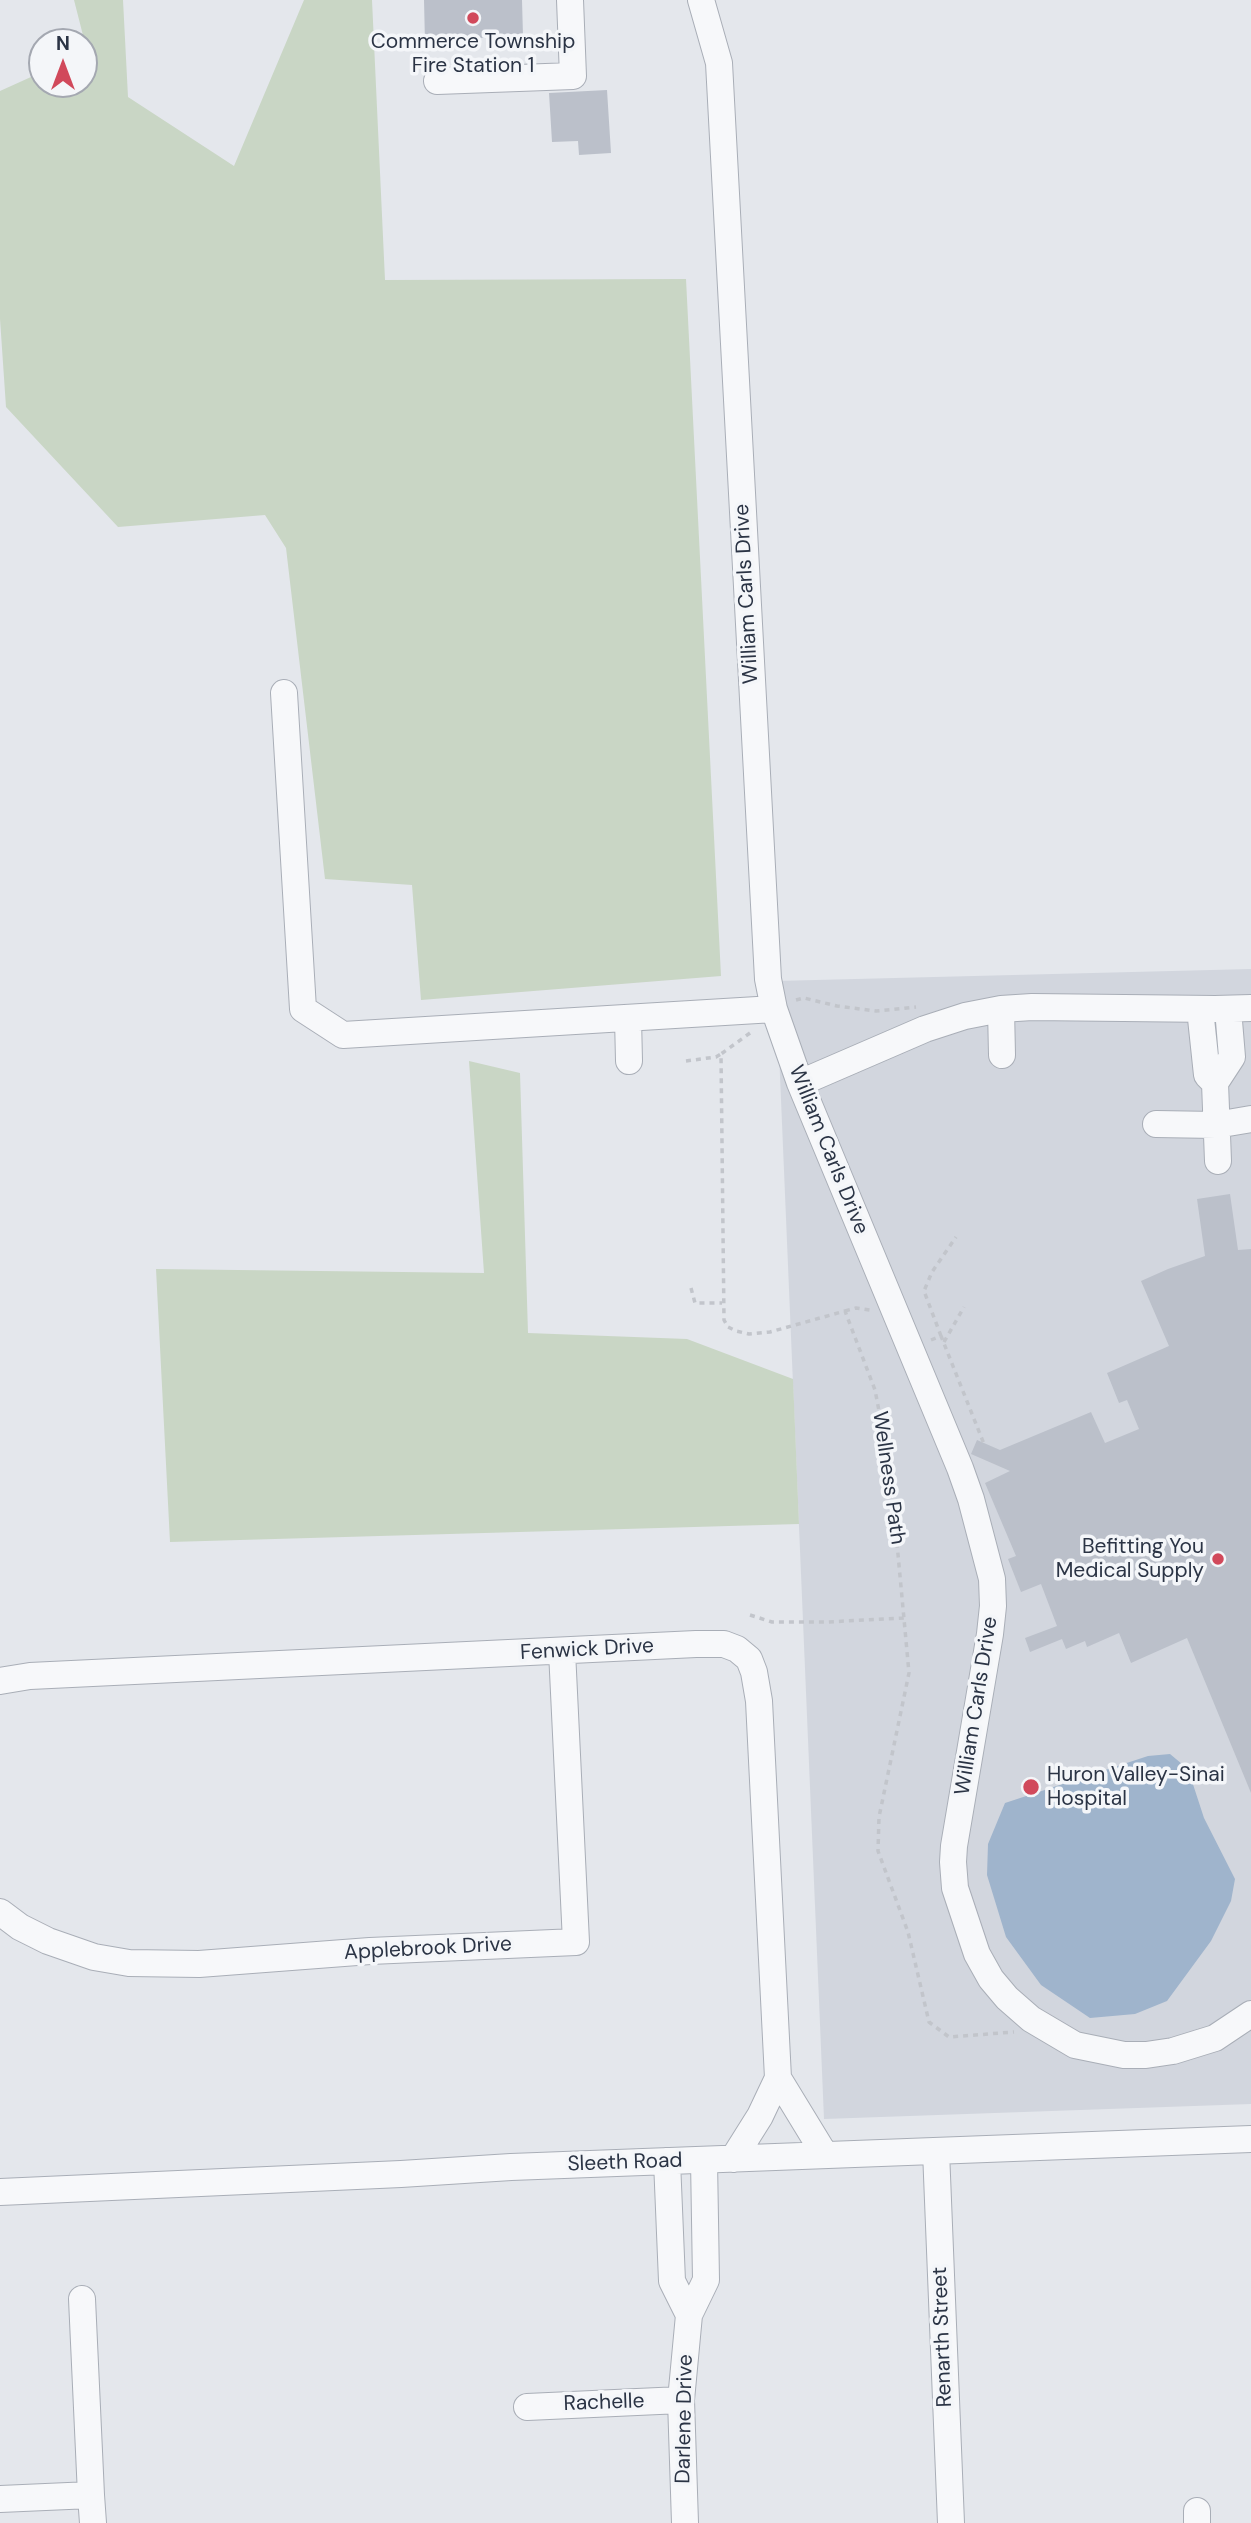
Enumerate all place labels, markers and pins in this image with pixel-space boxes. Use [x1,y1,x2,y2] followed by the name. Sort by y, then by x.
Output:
[465,10,481,26] marker: Commerce Township Fire Station 1
[371,29,575,79] place label: Commerce Township Fire Station 1
[1056,1534,1204,1584] place label: Befitting You Medical Supply
[1210,1551,1226,1567] marker: Befitting You Medical Supply
[1047,1762,1225,1812] place label: Huron Valley-Sinai Hospital
[1021,1777,1041,1797] marker: Huron Valley-Sinai Hospital

